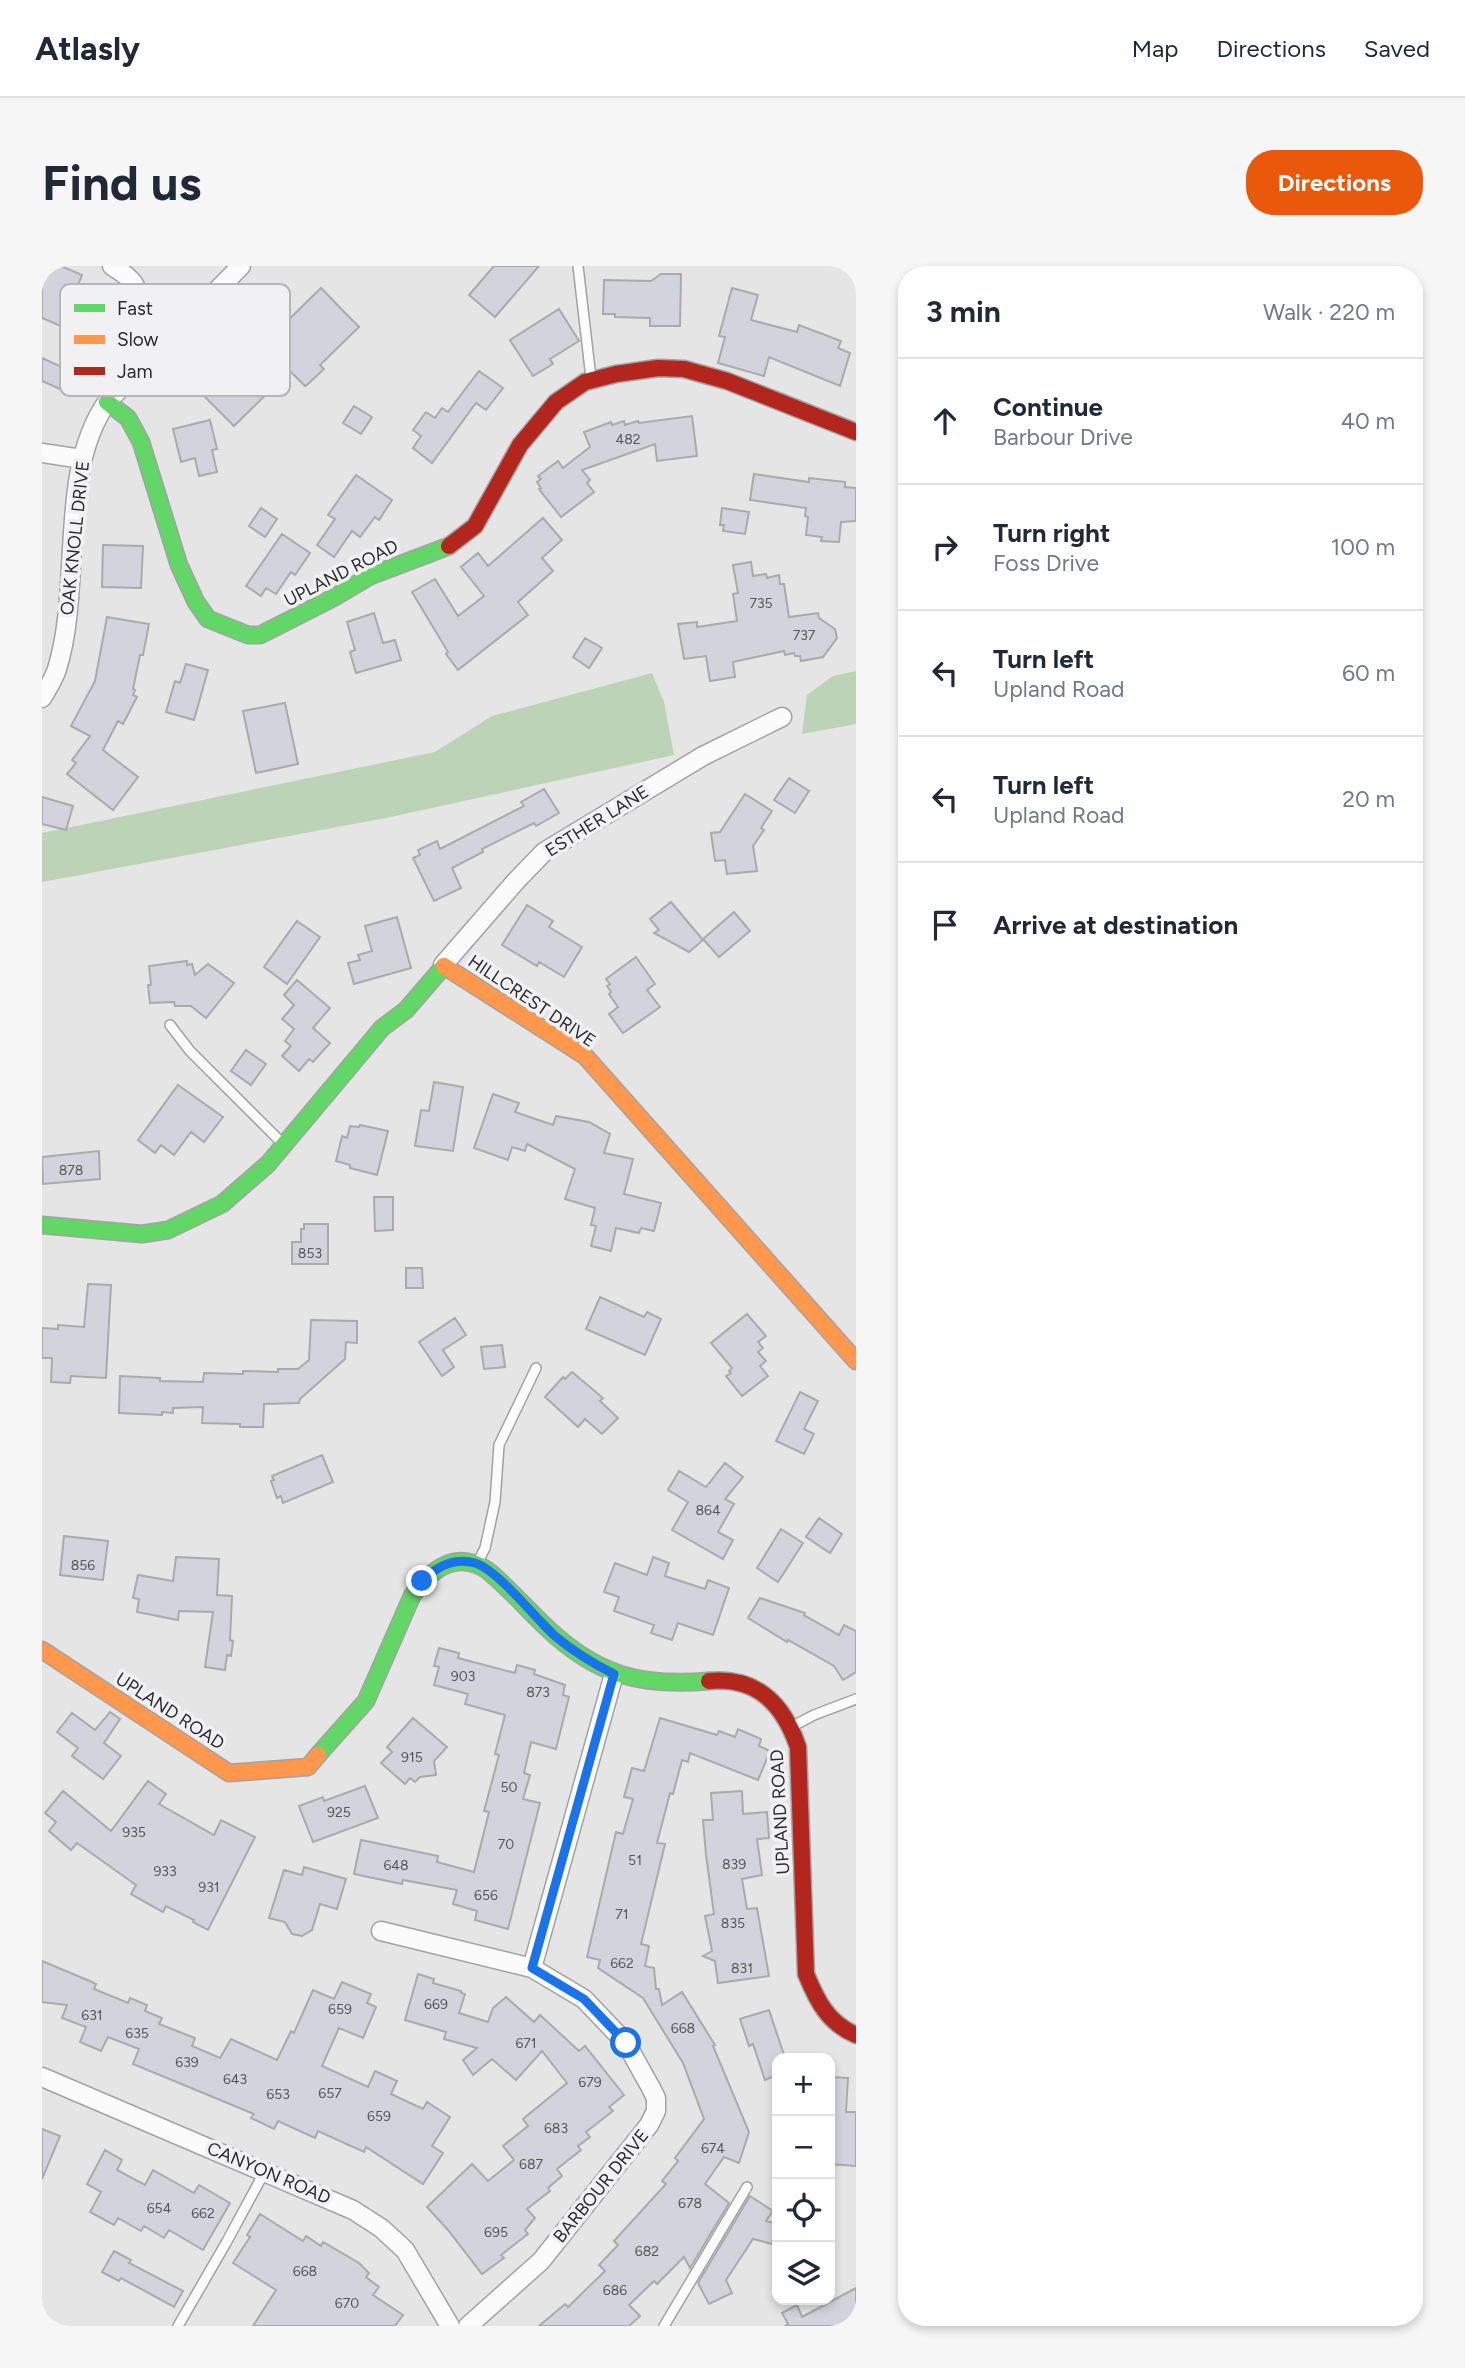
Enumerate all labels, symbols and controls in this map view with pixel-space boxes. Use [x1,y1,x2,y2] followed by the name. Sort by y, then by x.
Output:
[35,29,140,68] text: Atlasly
[1132,34,1178,63] text: Map
[1216,34,1326,63] text: Directions
[1364,34,1430,63] text: Saved
[1246,150,1423,215] button: Directions
[42,153,201,212] text: Find us
[60,284,290,396] legend
[926,293,1001,330] text: 3 min
[117,297,153,320] text: Fast
[1263,298,1395,326] text: Walk · 220 m
[117,328,159,351] text: Slow
[117,360,153,383] text: Jam
[993,391,1103,423] text: Continue
[926,402,964,440] icon: ahead
[1341,407,1395,435] text: 40 m
[993,423,1133,451] text: Barbour Drive
[615,431,641,448] house number: 482
[56,460,94,616] street label: OAK KNOLL DRIVE
[993,517,1110,549] text: Turn right
[926,528,964,566] icon: right
[1331,533,1395,561] text: 100 m
[280,535,402,611] street label: UPLAND ROAD
[993,549,1099,577] text: Foss Drive
[749,595,773,612] house number: 735
[793,627,816,644] house number: 737
[993,643,1094,675] text: Turn left
[926,654,964,692] icon: left
[1342,659,1395,687] text: 60 m
[993,675,1125,703] text: Upland Road
[993,769,1094,801] text: Turn left
[541,780,653,862] street label: ESTHER LANE
[926,780,964,818] icon: left
[1342,785,1395,813] text: 20 m
[993,801,1125,829] text: Upland Road
[926,906,964,944] icon: arrive
[993,909,1238,941] text: Arrive at destination
[464,950,600,1052] street label: HILLCREST DRIVE
[59,1162,83,1179] house number: 878
[298,1245,322,1262] house number: 853
[695,1502,721,1519] house number: 864
[71,1557,95,1574] house number: 856
[406,1565,437,1596] route end
[111,1668,229,1754] street label: UPLAND ROAD
[451,1668,475,1685] house number: 903
[526,1684,550,1701] house number: 873
[401,1749,423,1766] house number: 915
[766,1749,794,1875] street label: UPLAND ROAD
[500,1779,518,1796] house number: 50
[327,1804,351,1821] house number: 925
[122,1824,146,1841] house number: 935
[498,1836,514,1853] house number: 70
[628,1852,642,1869] house number: 51
[722,1856,746,1873] house number: 839
[383,1857,409,1874] house number: 648
[153,1863,177,1880] house number: 933
[198,1879,220,1896] house number: 931
[474,1887,498,1904] house number: 656
[615,1906,629,1923] house number: 71
[721,1915,745,1932] house number: 835
[610,1955,634,1972] house number: 662
[731,1960,753,1977] house number: 831
[424,1996,448,2013] house number: 669
[328,2001,352,2018] house number: 659
[81,2007,103,2024] house number: 631
[671,2020,695,2037] house number: 668
[125,2025,149,2042] house number: 635
[610,2027,641,2058] route start
[515,2035,537,2052] house number: 671
[772,2053,835,2305] map controls
[772,2053,835,2116] button: +
[175,2054,199,2071] house number: 639
[223,2071,247,2088] house number: 643
[578,2074,602,2091] house number: 679
[318,2085,342,2102] house number: 657
[266,2086,290,2103] house number: 653
[367,2108,391,2125] house number: 659
[772,2116,835,2179] button: −
[544,2120,568,2137] house number: 683
[549,2125,653,2247] street label: BARBOUR DRIVE
[204,2137,334,2209] street label: CANYON ROAD
[701,2140,725,2157] house number: 674
[519,2156,543,2173] house number: 687
[772,2179,835,2242] button: locate
[678,2195,702,2212] house number: 678
[147,2200,172,2217] house number: 654
[191,2205,215,2222] house number: 662
[484,2224,508,2241] house number: 695
[772,2242,835,2305] button: layers
[635,2243,659,2260] house number: 682
[293,2263,317,2280] house number: 668
[603,2282,627,2299] house number: 686
[335,2295,359,2312] house number: 670

